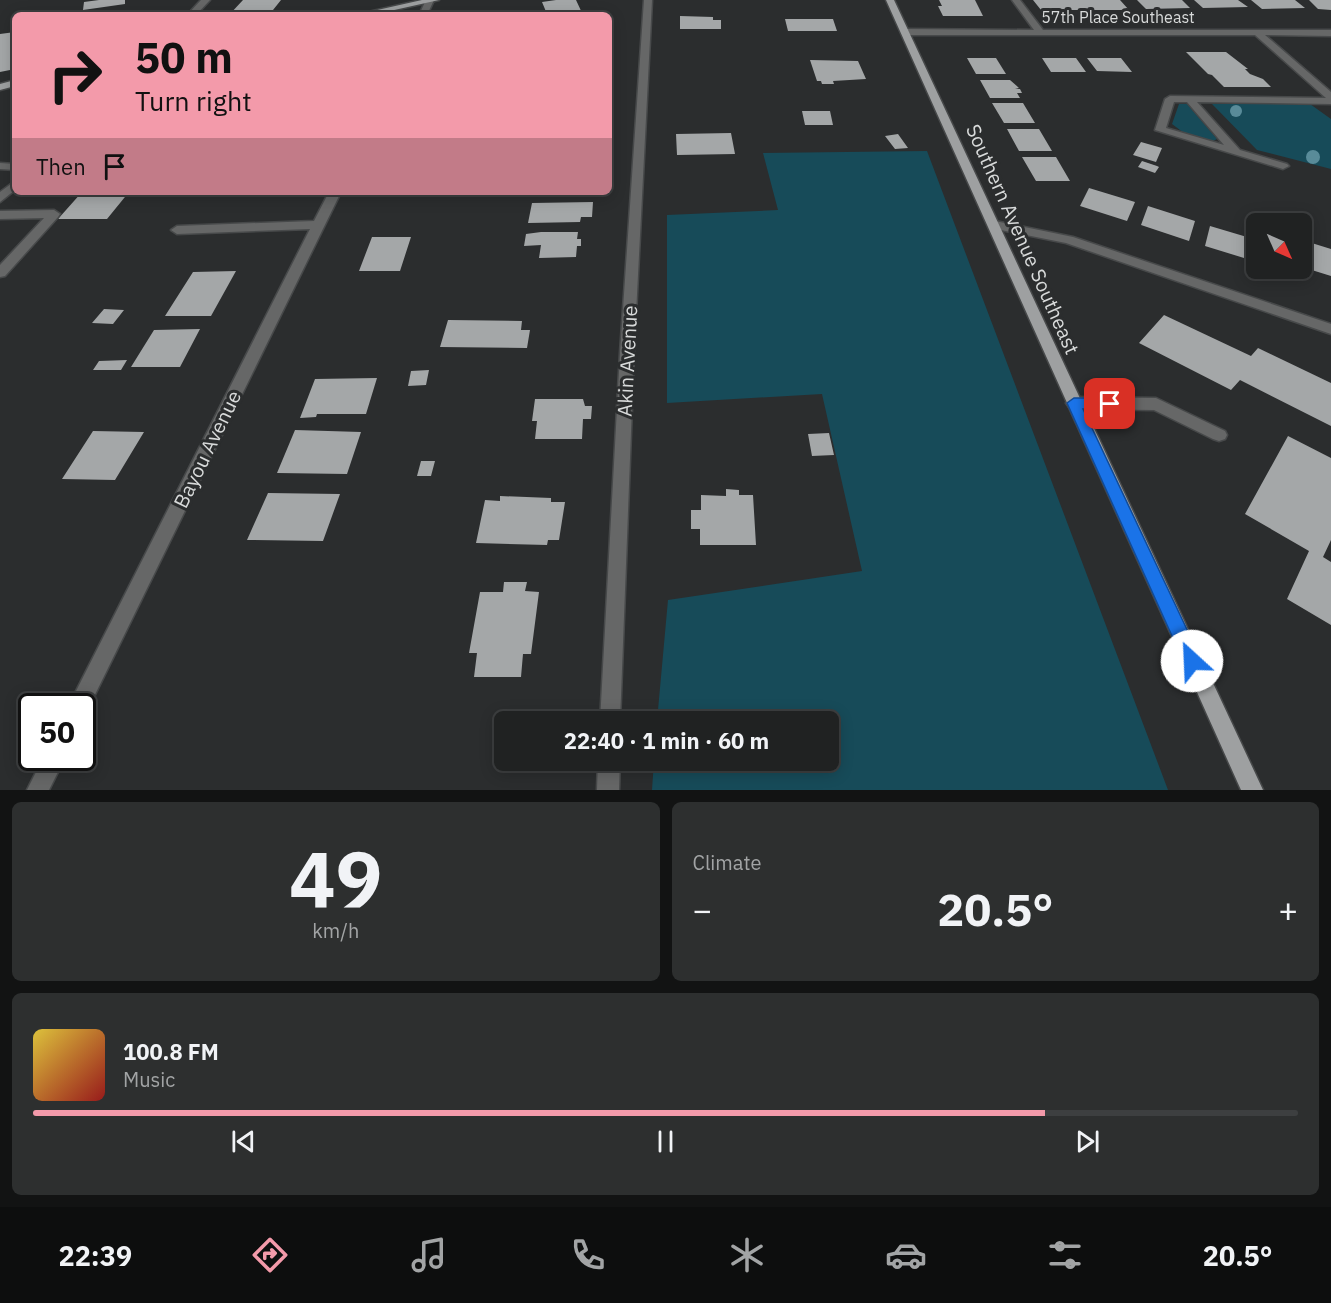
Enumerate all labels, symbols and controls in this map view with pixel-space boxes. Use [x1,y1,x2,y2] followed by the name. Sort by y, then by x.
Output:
[1041,7,1195,27] street label: 57th Place Southeast
[135,30,233,85] text: 50 m
[36,36,114,114] icon: right
[135,83,252,118] text: Turn right
[960,120,1086,358] street label: Southern Avenue Southeast
[98,150,131,183] icon: arrive
[36,152,86,181] text: Then
[1246,213,1312,279] north arrow
[1246,213,1312,279] map controls
[611,305,643,417] street label: Akin Avenue
[1084,378,1135,429] pin
[167,386,247,512] street label: Bayou Avenue
[1093,387,1126,420] icon: arrive
[1160,629,1224,693] position arrow
[18,693,96,771] speed limit sign: 50
[564,726,769,755] text: 22:40 · 1 min · 60 m
[289,827,383,928] text: 49
[693,849,761,876] text: Climate
[937,880,1053,938] text: 20.5°
[693,888,712,931] text: −
[1278,888,1298,931] text: +
[312,917,359,944] text: km/h
[123,1037,219,1066] text: 100.8 FM
[123,1066,175,1093] text: Music
[227,1125,260,1158] icon: previous
[649,1125,682,1158] icon: pause
[1071,1125,1104,1158] icon: next
[249,1234,291,1276] icon: directions
[408,1234,450,1276] icon: music
[567,1234,609,1276] icon: phone
[726,1234,768,1276] icon: climate
[885,1234,927,1276] icon: car
[1044,1234,1086,1276] icon: filters
[58,1238,132,1273] text: 22:39
[1203,1238,1272,1273] text: 20.5°

